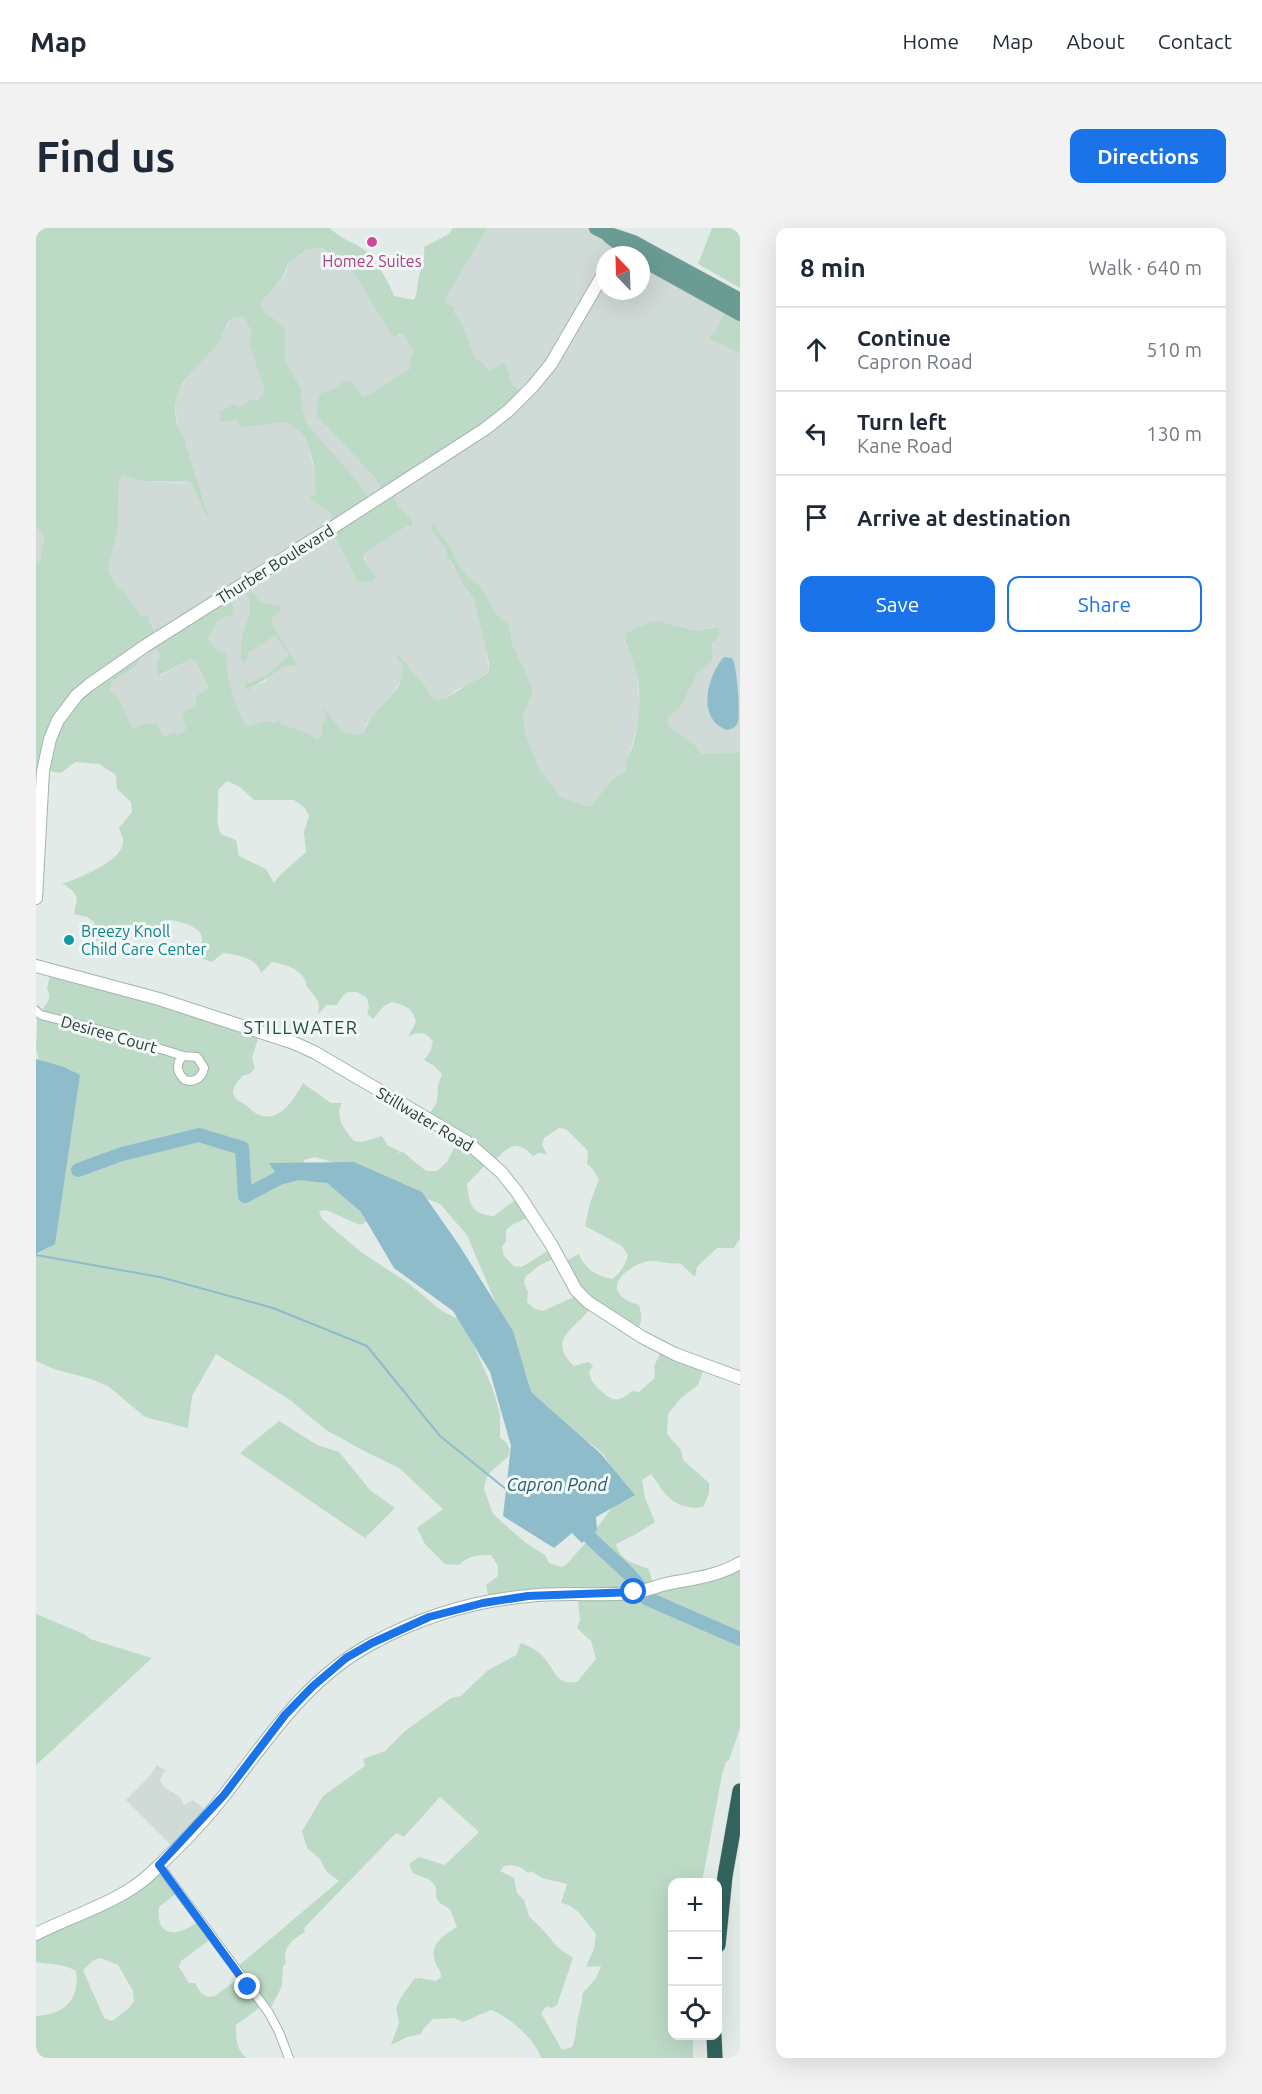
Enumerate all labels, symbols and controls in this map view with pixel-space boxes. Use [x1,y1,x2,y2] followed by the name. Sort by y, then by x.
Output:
[30,26,87,57] text: Map
[902,29,959,53] text: Home
[992,29,1033,53] text: Map
[1066,29,1125,53] text: About
[1158,29,1232,53] text: Contact
[1070,129,1226,183] button: Directions
[36,133,175,180] text: Find us
[365,235,379,249] marker: Home2 Suites
[596,246,650,300] north arrow
[322,252,422,270] place label: Home2 Suites
[800,253,866,282] text: 8 min
[1089,256,1202,279] text: Walk · 640 m
[857,325,951,350] text: Continue
[800,333,833,366] icon: ahead
[1146,338,1202,361] text: 510 m
[857,350,973,373] text: Capron Road
[857,409,947,434] text: Turn left
[800,417,833,450] icon: left
[1146,422,1202,445] text: 130 m
[857,434,953,457] text: Kane Road
[800,501,833,534] icon: arrive
[857,505,1071,530] text: Arrive at destination
[213,521,337,607] street label: Thurber Boulevard
[800,576,995,632] button: Save
[1007,576,1202,632] button: Share
[81,922,207,958] place label: Breezy Knoll Child Care Center
[62,933,76,947] marker: Breezy Knoll Child Care Center
[59,1012,160,1056] street label: Desiree Court
[243,1017,359,1037] district label: STILLWATER
[374,1083,476,1155] street label: Stillwater Road
[506,1474,609,1494] water label: Capron Pond
[620,1578,646,1604] route start
[668,1878,722,2040] map controls
[668,1878,722,1932] button: +
[668,1932,722,1986] button: −
[234,1973,260,1999] route end
[668,1986,722,2040] button: locate

